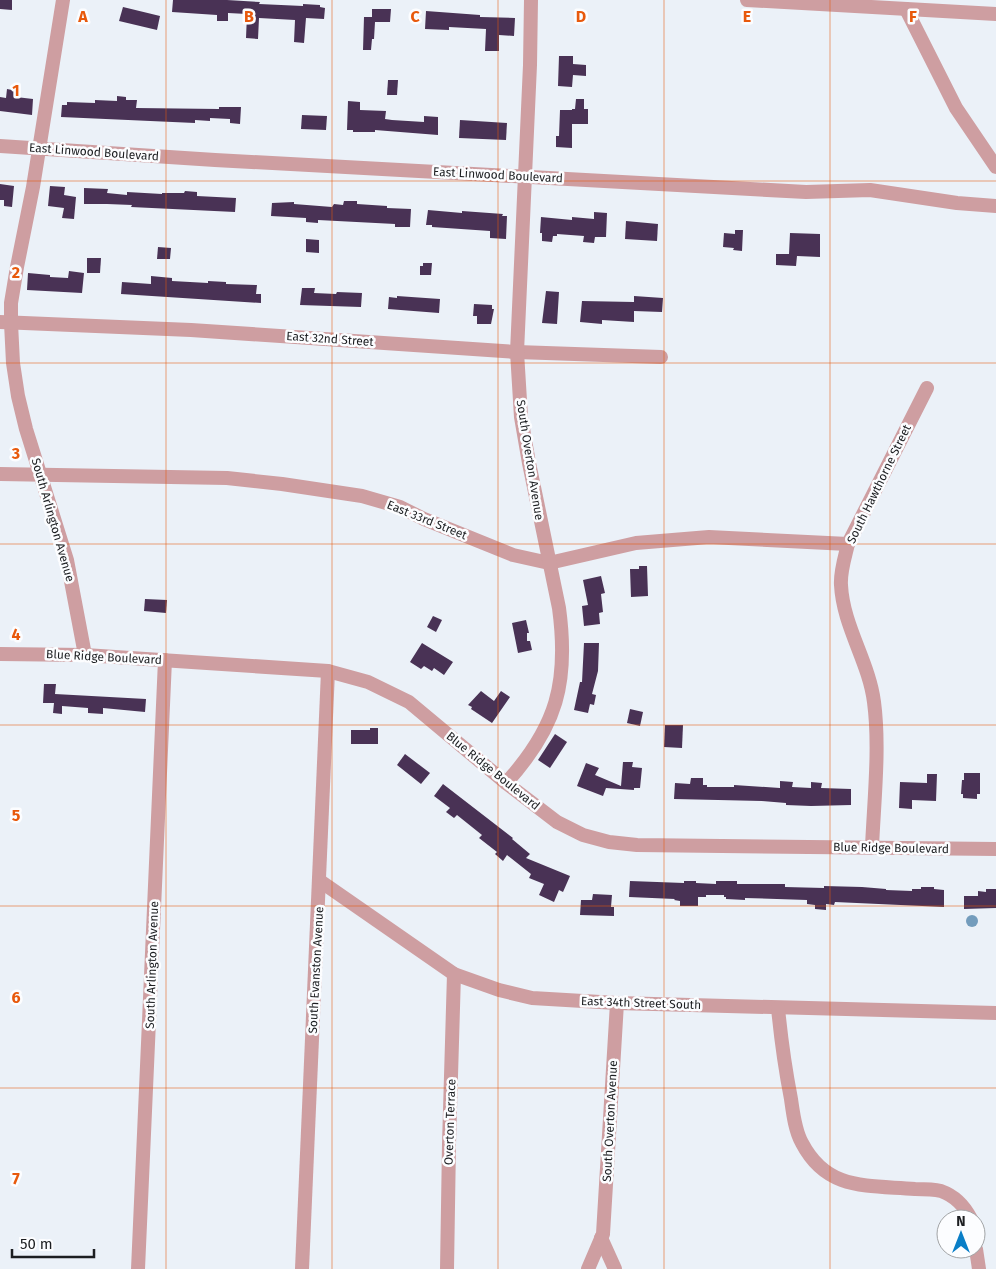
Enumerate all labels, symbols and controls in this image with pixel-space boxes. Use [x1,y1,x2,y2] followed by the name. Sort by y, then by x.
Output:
[77,7,88,26] text: A
[244,7,254,26] text: B
[410,7,420,26] text: C
[576,7,586,26] text: D
[743,7,751,26] text: E
[909,7,917,26] text: F
[12,81,20,100] text: 1
[29,140,159,164] street label: East Linwood Boulevard
[433,165,563,185] street label: East Linwood Boulevard
[12,263,20,282] text: 2
[286,329,375,349] street label: East 32nd Street
[514,399,546,521] street label: South Overton Avenue
[844,422,914,546] street label: South Hawthorne Street
[11,444,20,463] text: 3
[29,457,77,583] street label: South Arlington Avenue
[385,498,470,543] street label: East 33rd Street
[11,625,21,644] text: 4
[46,647,162,667] street label: Blue Ridge Boulevard
[444,729,542,813] street label: Blue Ridge Boulevard
[12,806,21,825] text: 5
[833,840,949,856] street label: Blue Ridge Boulevard
[143,901,161,1029] street label: South Arlington Avenue
[306,906,326,1034] street label: South Evanston Avenue
[11,988,21,1007] text: 6
[581,994,701,1012] street label: East 34th Street South
[600,1060,620,1182] street label: South Overton Avenue
[442,1079,458,1165] street label: Overton Terrace
[12,1169,20,1188] text: 7
[936,1209,986,1259] north arrow
[956,1213,966,1230] text: N
[12,1226,95,1258] scale bar
[20,1235,53,1253] text: 50 m

